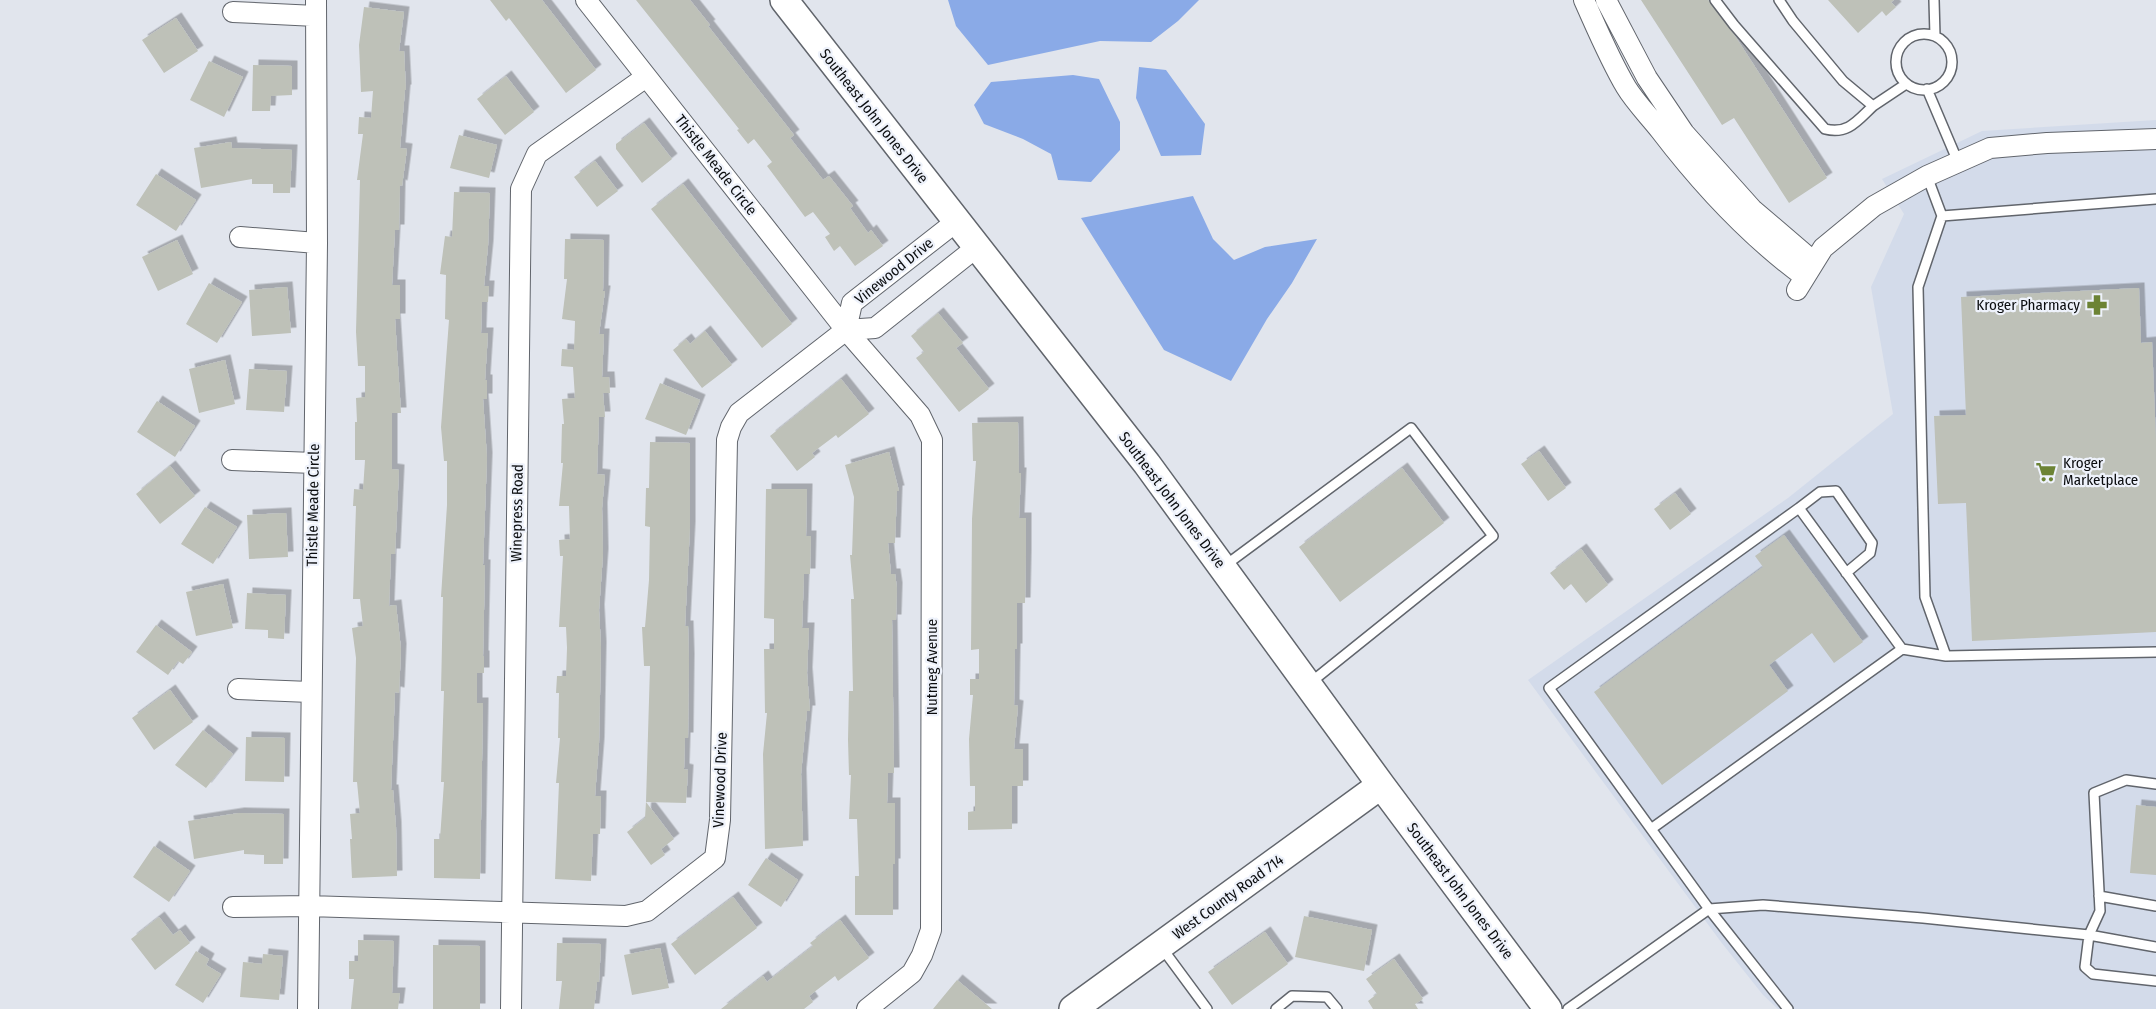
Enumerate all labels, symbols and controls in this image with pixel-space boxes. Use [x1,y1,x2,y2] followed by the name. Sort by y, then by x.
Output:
[816,45,932,187] street label: Southeast John Jones Drive
[671,111,761,219] street label: Thistle Meade Circle
[851,234,937,308] street label: Vinewood Drive
[2085,293,2109,317] pharmacy icon: Kroger Pharmacy
[1976,296,2080,314] place label: Kroger Pharmacy
[1115,428,1229,572] street label: Southeast John Jones Drive
[303,443,323,567] street label: Thistle Meade Circle
[2063,454,2138,489] place label: Kroger Marketplace
[2034,460,2058,484] supermarket icon: Kroger Marketplace
[507,464,527,562] street label: Winepress Road
[923,619,941,715] street label: Nutmeg Avenue
[709,732,731,828] street label: Vinewood Drive
[1403,819,1517,963] street label: Southeast John Jones Drive
[1169,851,1287,943] street label: West County Road 714

